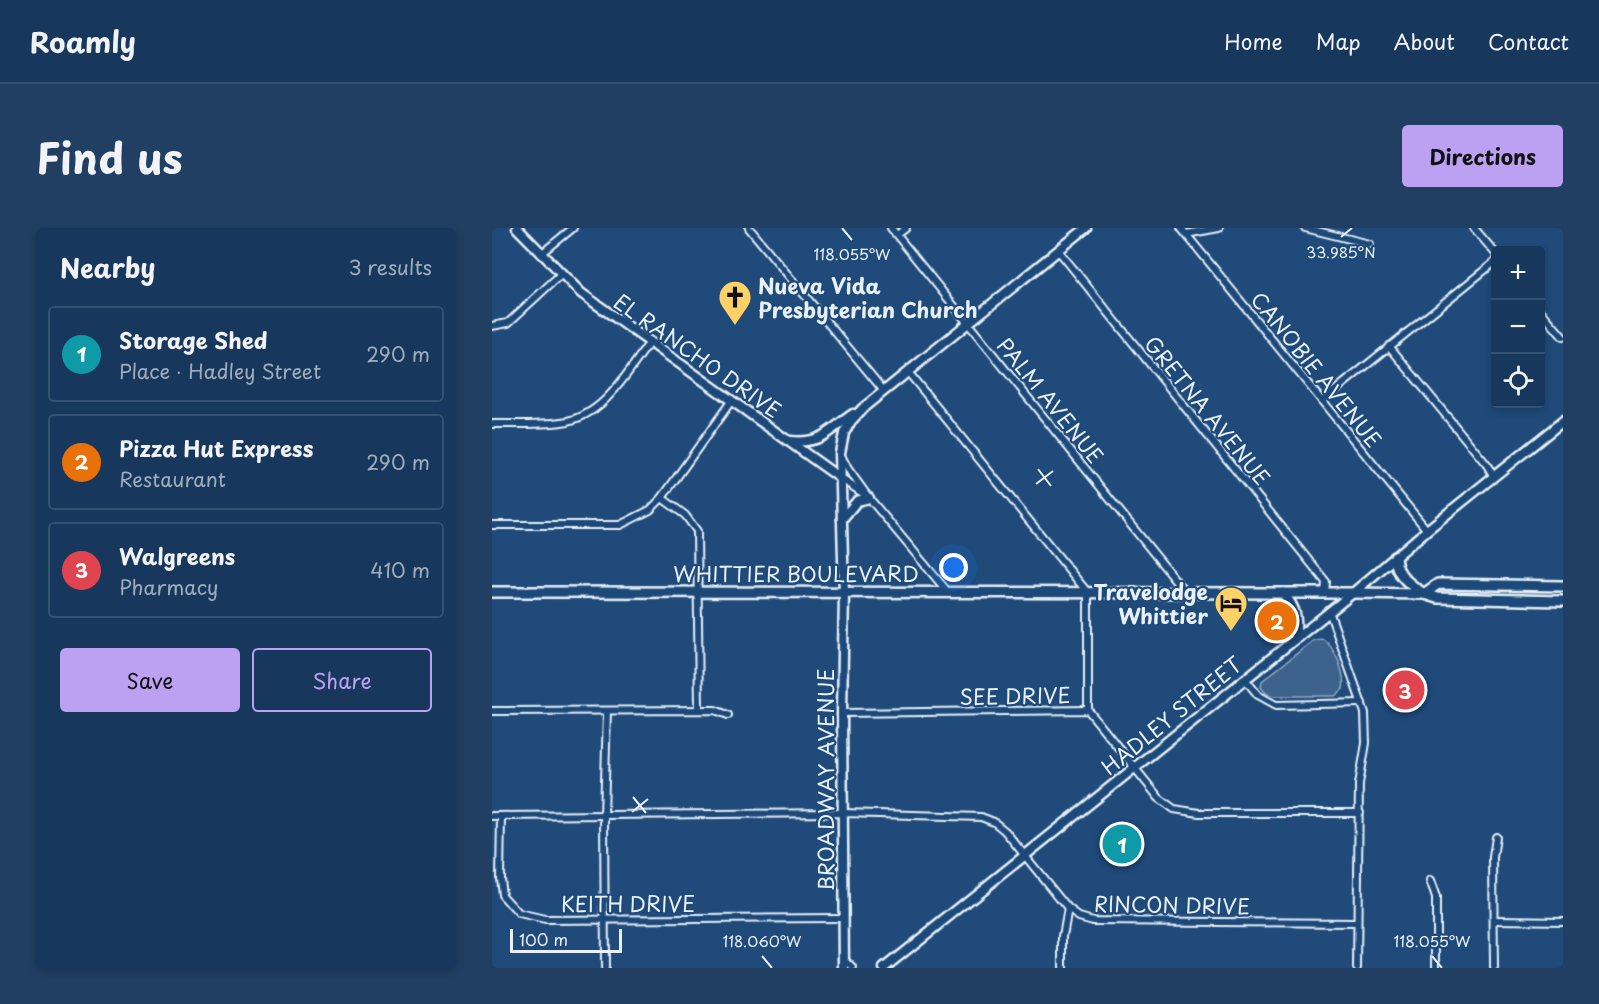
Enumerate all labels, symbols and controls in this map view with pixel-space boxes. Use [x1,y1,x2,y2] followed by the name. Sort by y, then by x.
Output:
[30,20,136,63] text: Roamly
[1224,25,1283,57] text: Home
[1316,25,1361,57] text: Map
[1394,25,1455,57] text: About
[1488,25,1569,57] text: Contact
[36,125,183,188] text: Find us
[1402,125,1563,187] button: Directions
[1306,240,1376,263] text: 33.985°N
[813,242,891,265] text: 118.055°W
[1491,246,1545,408] map controls
[1491,246,1545,300] button: +
[60,248,155,287] text: Nearby
[349,252,432,282] text: 3 results
[758,269,978,325] place label: Nueva Vida Presbyterian Church
[717,279,753,326] church icon: Nueva Vida Presbyterian Church
[1244,284,1390,454] street label: CANOBIE AVENUE
[608,285,788,425] street label: EL RANCHO DRIVE
[1491,300,1545,354] button: −
[119,323,267,356] text: Storage Shed
[1138,328,1278,492] street label: GRETNA AVENUE
[990,330,1112,470] street label: PALM AVENUE
[77,339,86,369] text: 1
[366,339,430,369] text: 290 m
[1491,354,1545,408] button: locate
[119,356,321,386] text: Place · Hadley Street
[119,431,313,464] text: Pizza Hut Express
[74,447,89,477] text: 2
[366,447,430,477] text: 290 m
[119,464,226,494] text: Restaurant
[119,539,235,572] text: Walgreens
[939,553,968,582] your location
[75,555,88,585] text: 3
[370,555,430,585] text: 410 m
[673,557,919,589] street label: WHITTIER BOULEVARD
[119,572,219,602] text: Pharmacy
[1094,575,1208,631] place label: Travelodge Whittier
[1213,585,1249,632] hotel icon: Travelodge Whittier
[1258,598,1296,644] pin: 2
[60,648,240,712] button: Save
[252,648,432,712] button: Share
[1094,648,1249,782] street label: HADLEY STREET
[809,668,841,892] street label: BROADWAY AVENUE
[1386,668,1424,712] pin: 3
[959,678,1071,712] street label: SEE DRIVE
[1102,822,1142,866] pin: 1
[561,887,695,919] street label: KEITH DRIVE
[1094,887,1250,921] street label: RINCON DRIVE
[510,926,622,954] scale bar
[519,927,568,951] text: 100 m
[723,929,802,952] text: 118.060°W
[1393,929,1471,952] text: 118.055°W

